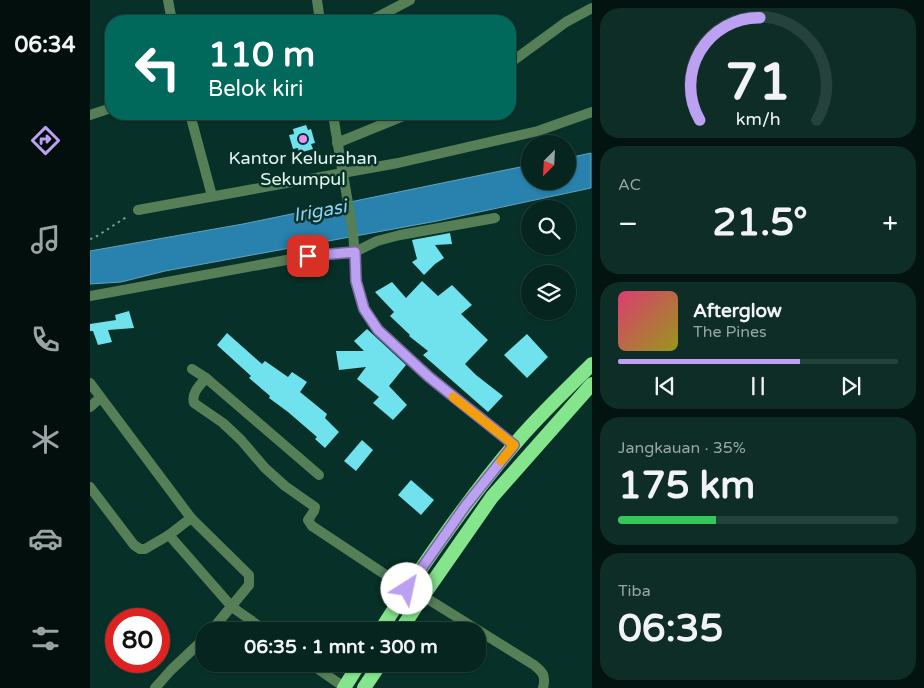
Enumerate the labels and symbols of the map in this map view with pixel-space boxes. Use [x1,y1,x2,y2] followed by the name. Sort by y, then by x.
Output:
[297,133,309,145] marker: Kantor Kelurahan Sekumpul
[521,135,576,190] north arrow
[229,147,377,190] place label: Kantor Kelurahan Sekumpul
[292,195,351,227] water label: Irigasi
[287,235,329,277] pin
[380,562,432,614] position arrow
[105,608,170,673] speed limit sign: 80

